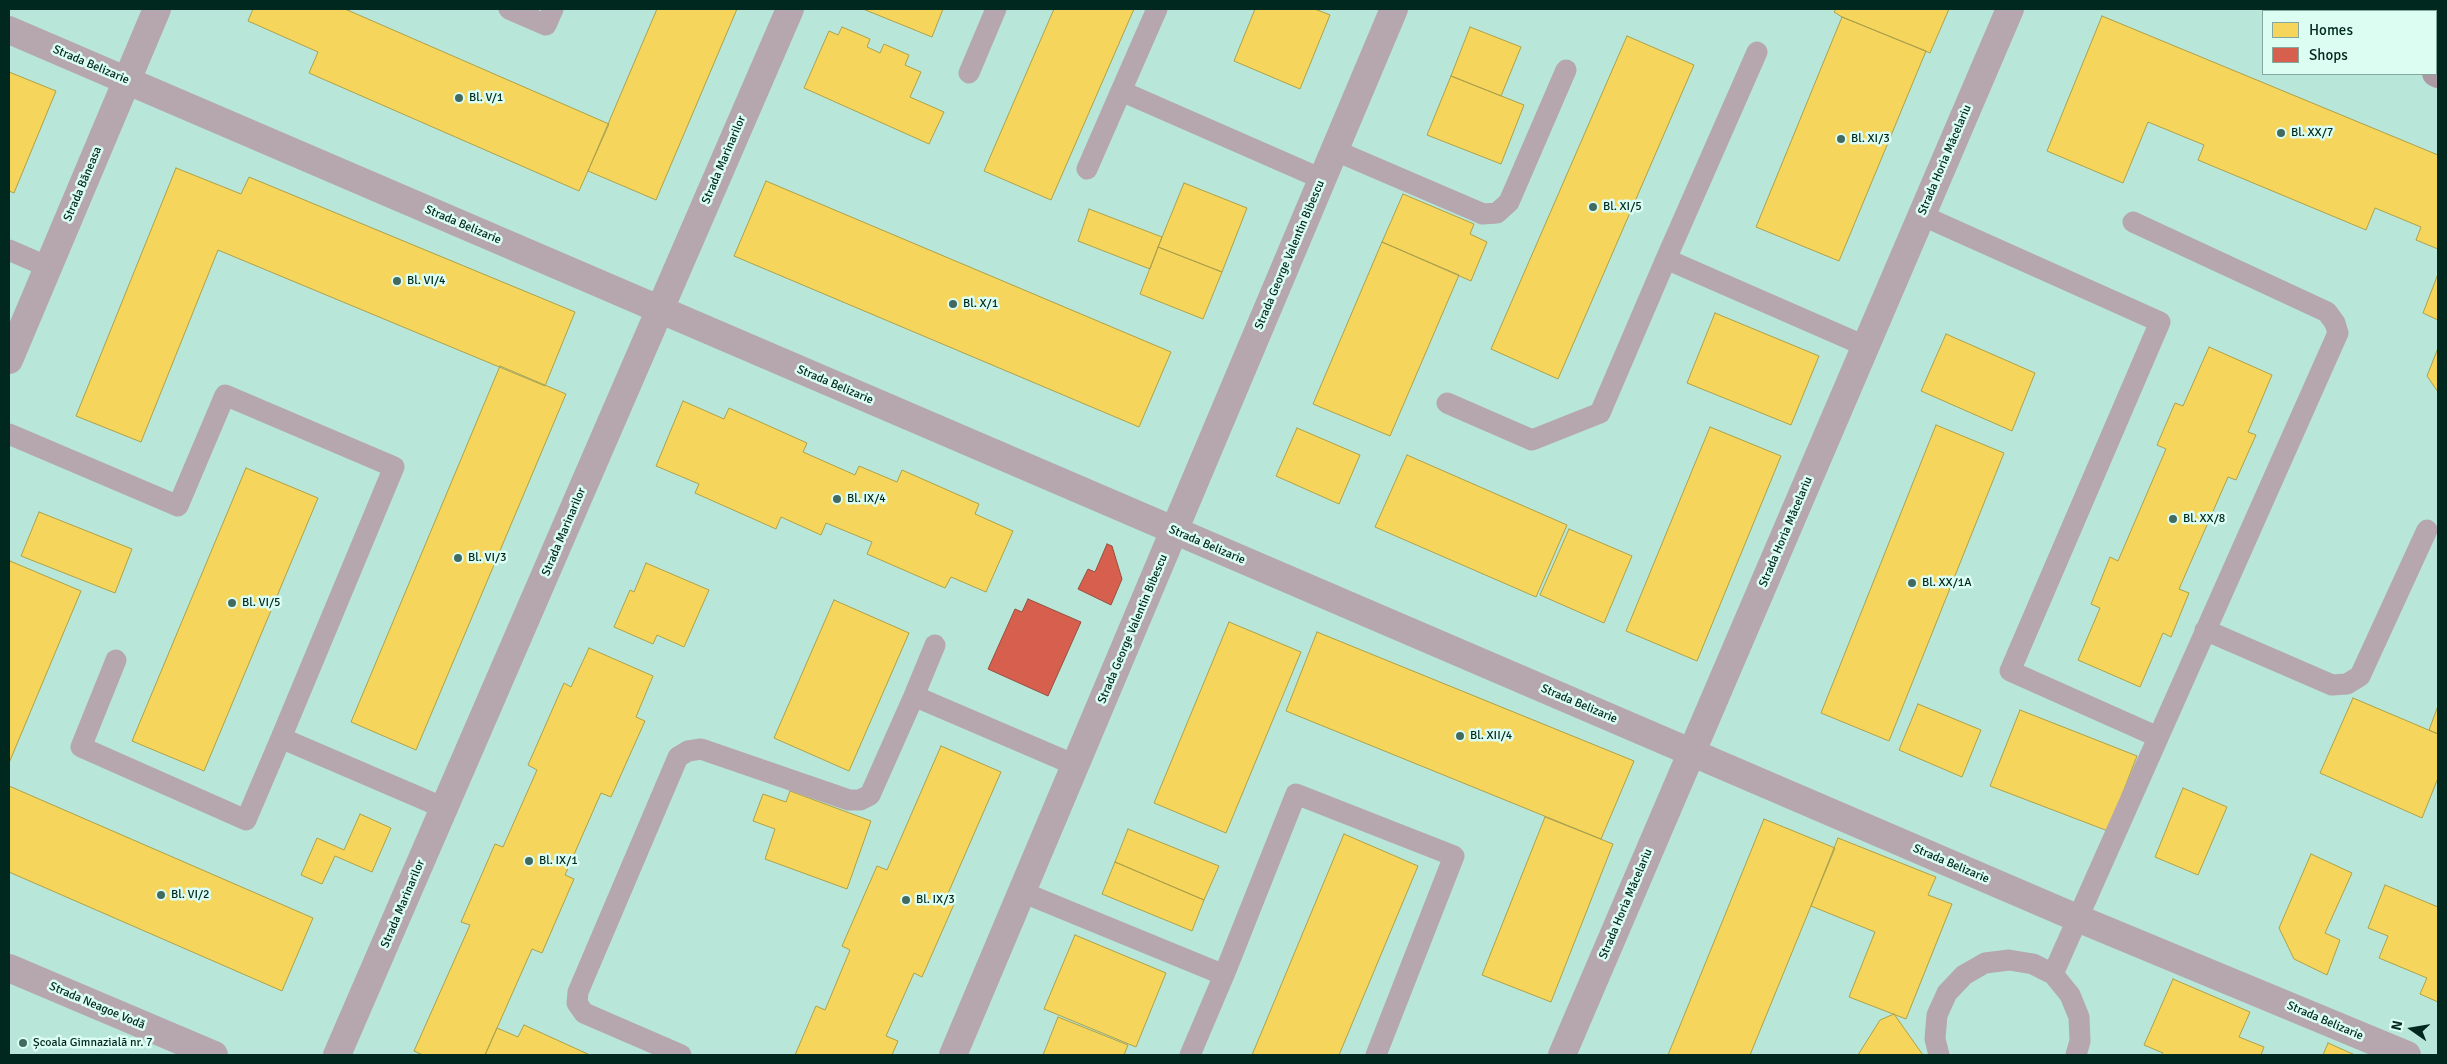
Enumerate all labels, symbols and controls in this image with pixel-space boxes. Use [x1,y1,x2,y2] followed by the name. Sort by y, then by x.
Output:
[2262,10,2437,75] legend
[2309,21,2353,39] text: Homes
[51,42,131,88] street label: Strada Belizarie
[2309,46,2348,64] text: Shops
[469,91,503,105] place label: Bl. V/1
[453,92,465,104] marker: Bl. V/1
[1915,103,1975,217] street label: Strada Horia Măcelariu
[699,114,749,206] street label: Strada Marinarilor
[2291,126,2333,140] place label: Bl. XX/7
[2275,127,2287,139] marker: Bl. XX/7
[1851,132,1890,146] place label: Bl. XI/3
[1835,133,1847,145] marker: Bl. XI/3
[61,145,105,223] street label: Strada Băneasa
[1252,178,1328,332] street label: Strada George Valentin Bibescu
[1603,200,1642,214] place label: Bl. XI/5
[1587,201,1599,213] marker: Bl. XI/5
[423,202,503,248] street label: Strada Belizarie
[407,274,446,288] place label: Bl. VI/4
[391,275,403,287] marker: Bl. VI/4
[963,297,998,311] place label: Bl. X/1
[947,298,959,310] marker: Bl. X/1
[795,362,875,408] street label: Strada Belizarie
[1756,475,1816,589] street label: Strada Horia Măcelariu
[539,486,589,578] street label: Strada Marinarilor
[847,492,886,506] place label: Bl. IX/4
[831,493,843,505] marker: Bl. IX/4
[2183,512,2225,526] place label: Bl. XX/8
[2167,513,2179,525] marker: Bl. XX/8
[1167,522,1247,568] street label: Strada Belizarie
[468,551,507,565] place label: Bl. VI/3
[452,552,464,564] marker: Bl. VI/3
[1095,552,1171,706] street label: Strada George Valentin Bibescu
[1922,576,1972,590] place label: Bl. XX/1A
[1906,577,1918,589] marker: Bl. XX/1A
[242,596,281,610] place label: Bl. VI/5
[226,597,238,609] marker: Bl. VI/5
[1539,681,1619,727] street label: Strada Belizarie
[1470,729,1512,743] place label: Bl. XII/4
[1454,730,1466,742] marker: Bl. XII/4
[1911,841,1991,887] street label: Strada Belizarie
[1596,847,1656,961] street label: Strada Horia Măcelariu
[539,854,578,868] place label: Bl. IX/1
[523,855,535,867] marker: Bl. IX/1
[378,858,428,950] street label: Strada Marinarilor
[171,888,210,902] place label: Bl. VI/2
[155,889,167,901] marker: Bl. VI/2
[916,893,955,907] place label: Bl. IX/3
[900,894,912,906] marker: Bl. IX/3
[47,979,147,1033] street label: Strada Neagoe Vodă
[2285,998,2365,1044] street label: Strada Belizarie
[2387,1004,2437,1054] north arrow
[2388,1019,2406,1032] text: N
[33,1036,152,1050] place label: Școala Gimnazială nr. 7
[17,1037,29,1049] marker: Școala Gimnazială nr. 7

